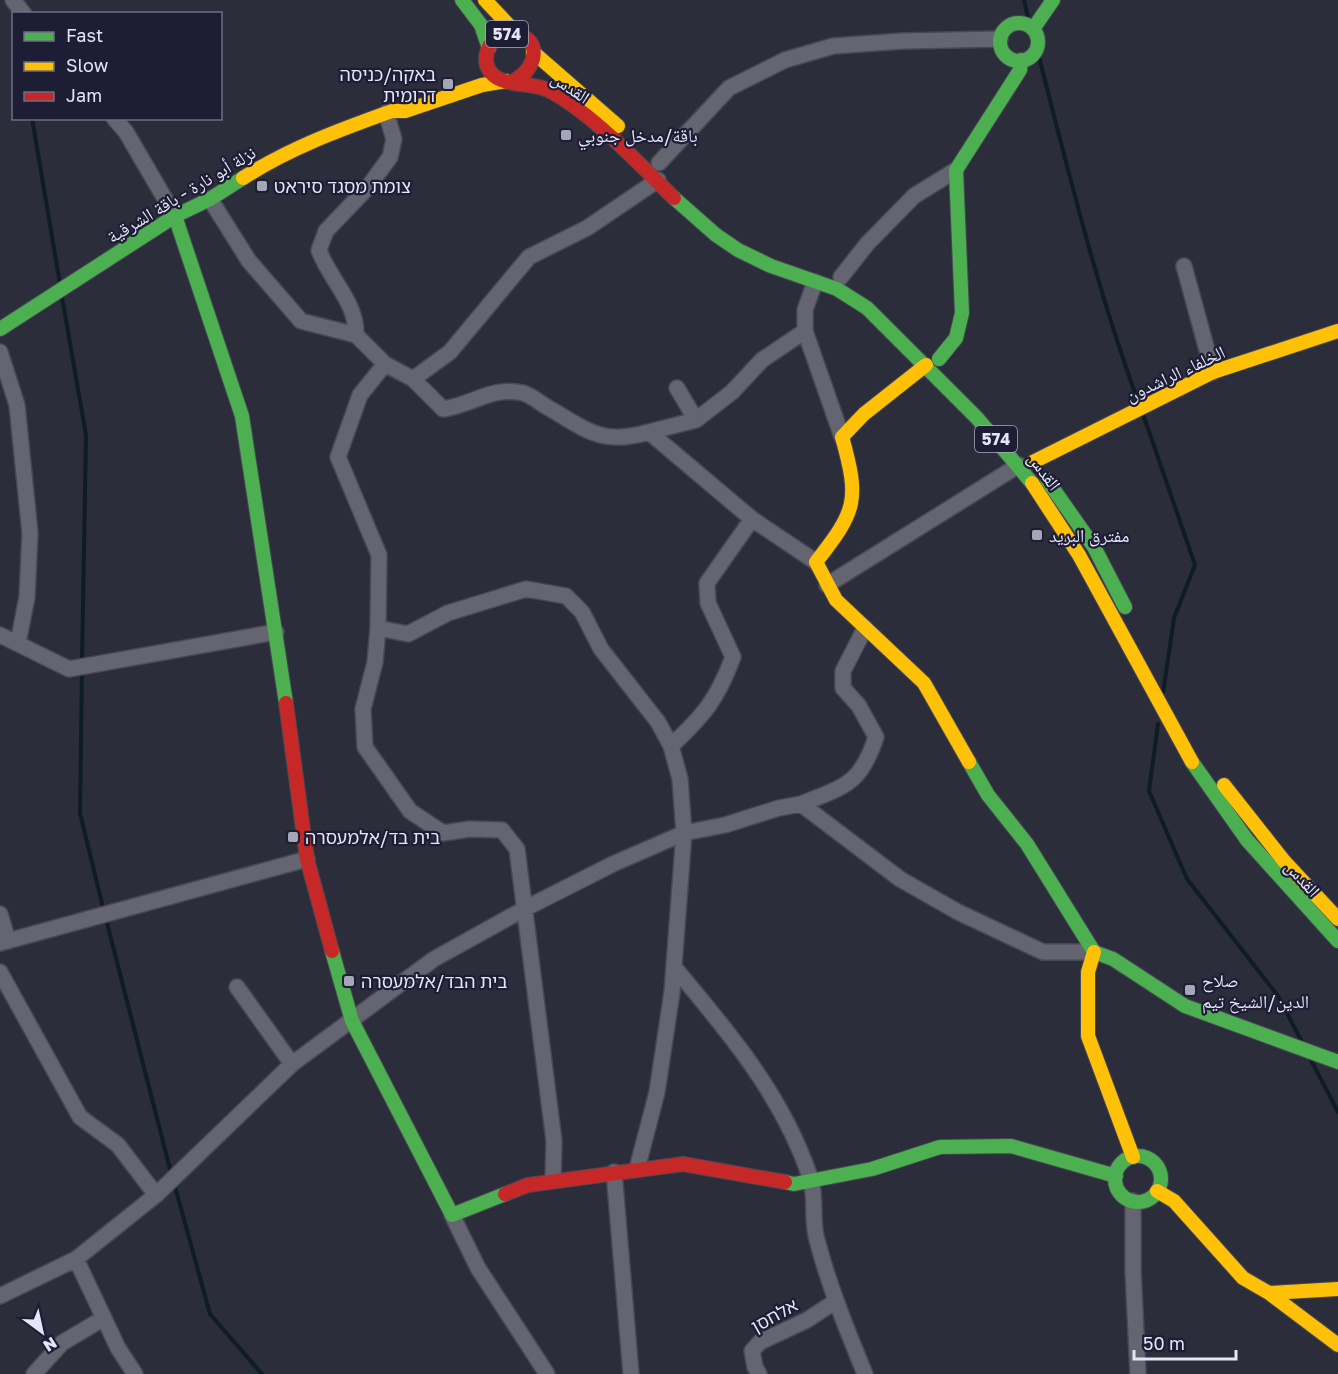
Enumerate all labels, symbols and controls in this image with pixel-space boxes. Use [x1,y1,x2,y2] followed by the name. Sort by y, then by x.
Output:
[12,12,222,120] legend
[486,21,528,47] road number: 574
[66,24,103,46] text: Fast
[66,54,109,76] text: Slow
[339,63,436,106] place label: באקה/כניסה דרומית
[547,66,594,109] street label: القدس
[441,77,455,91] marker: באקה/כניסה דרומית
[66,84,102,106] text: Jam
[578,124,698,151] place label: باقة/مدخل جنوبي
[559,128,573,142] marker: باقة/مدخل جنوبي
[103,141,260,248] street label: نزلة أبو نارة - باقة الشرقية
[274,175,411,197] place label: צומת מסגד סיראט
[255,179,269,193] marker: צומת מסגד סיראט
[1122,340,1229,407] street label: الخلفاء الراشدون
[975,426,1017,452] road number: 574
[1023,448,1066,495] street label: القدس
[1049,524,1129,547] place label: مفترق البريد
[1030,528,1044,542] marker: مفترق البريد
[305,826,440,848] place label: בית בד/אלמעסרה
[286,830,300,844] marker: בית בד/אלמעסרה
[1280,855,1325,902] street label: القدس
[1202,969,1309,1014] place label: صلاح الدين/الشيخ تيم
[361,970,508,992] place label: בית הבד/אלמעסרה
[342,974,356,988] marker: בית הבד/אלמעסרה
[1183,983,1197,997] marker: صلاح الدين/الشيخ تيم
[747,1293,801,1337] street label: אלחסן
[12,1302,72,1362] north arrow
[1134,1323,1236,1361] scale bar
[1143,1332,1185,1354] text: 50 m
[40,1333,61,1356] text: N

